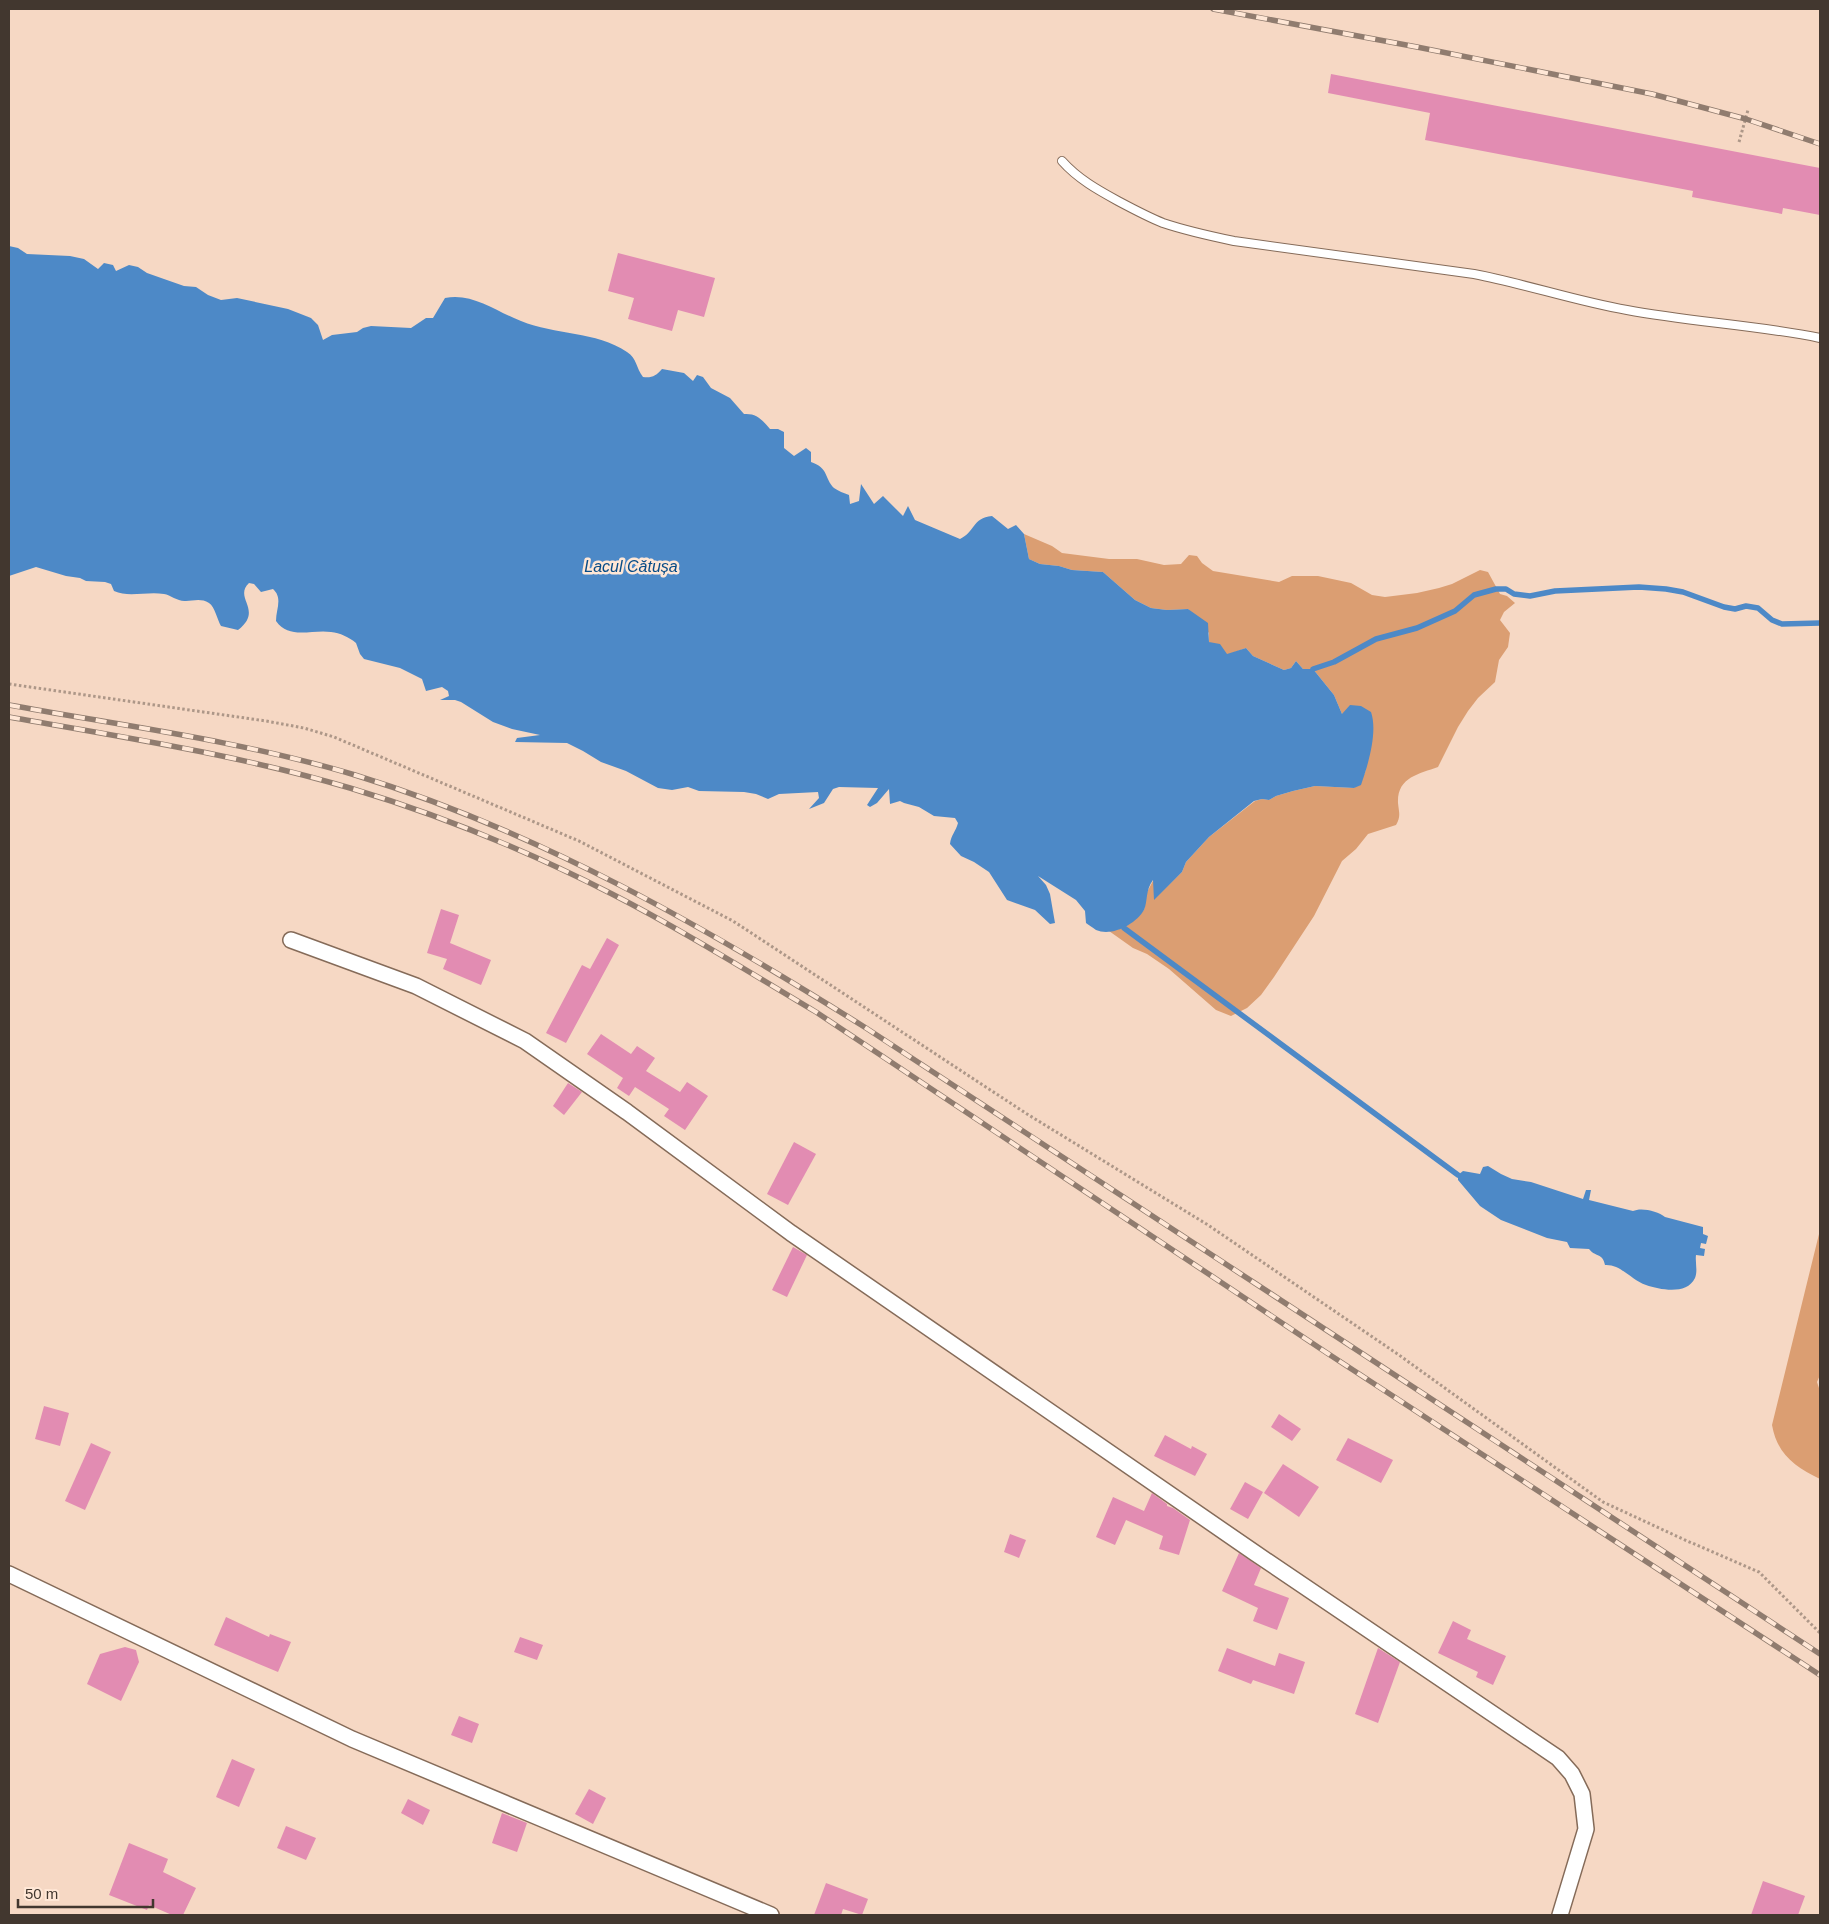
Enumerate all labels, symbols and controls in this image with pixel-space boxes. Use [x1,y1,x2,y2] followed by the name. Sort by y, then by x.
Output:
[584,558,678,575] water label: Lacul Cătușa
[18,1876,152,1908] scale bar
[25,1885,58,1902] text: 50 m

